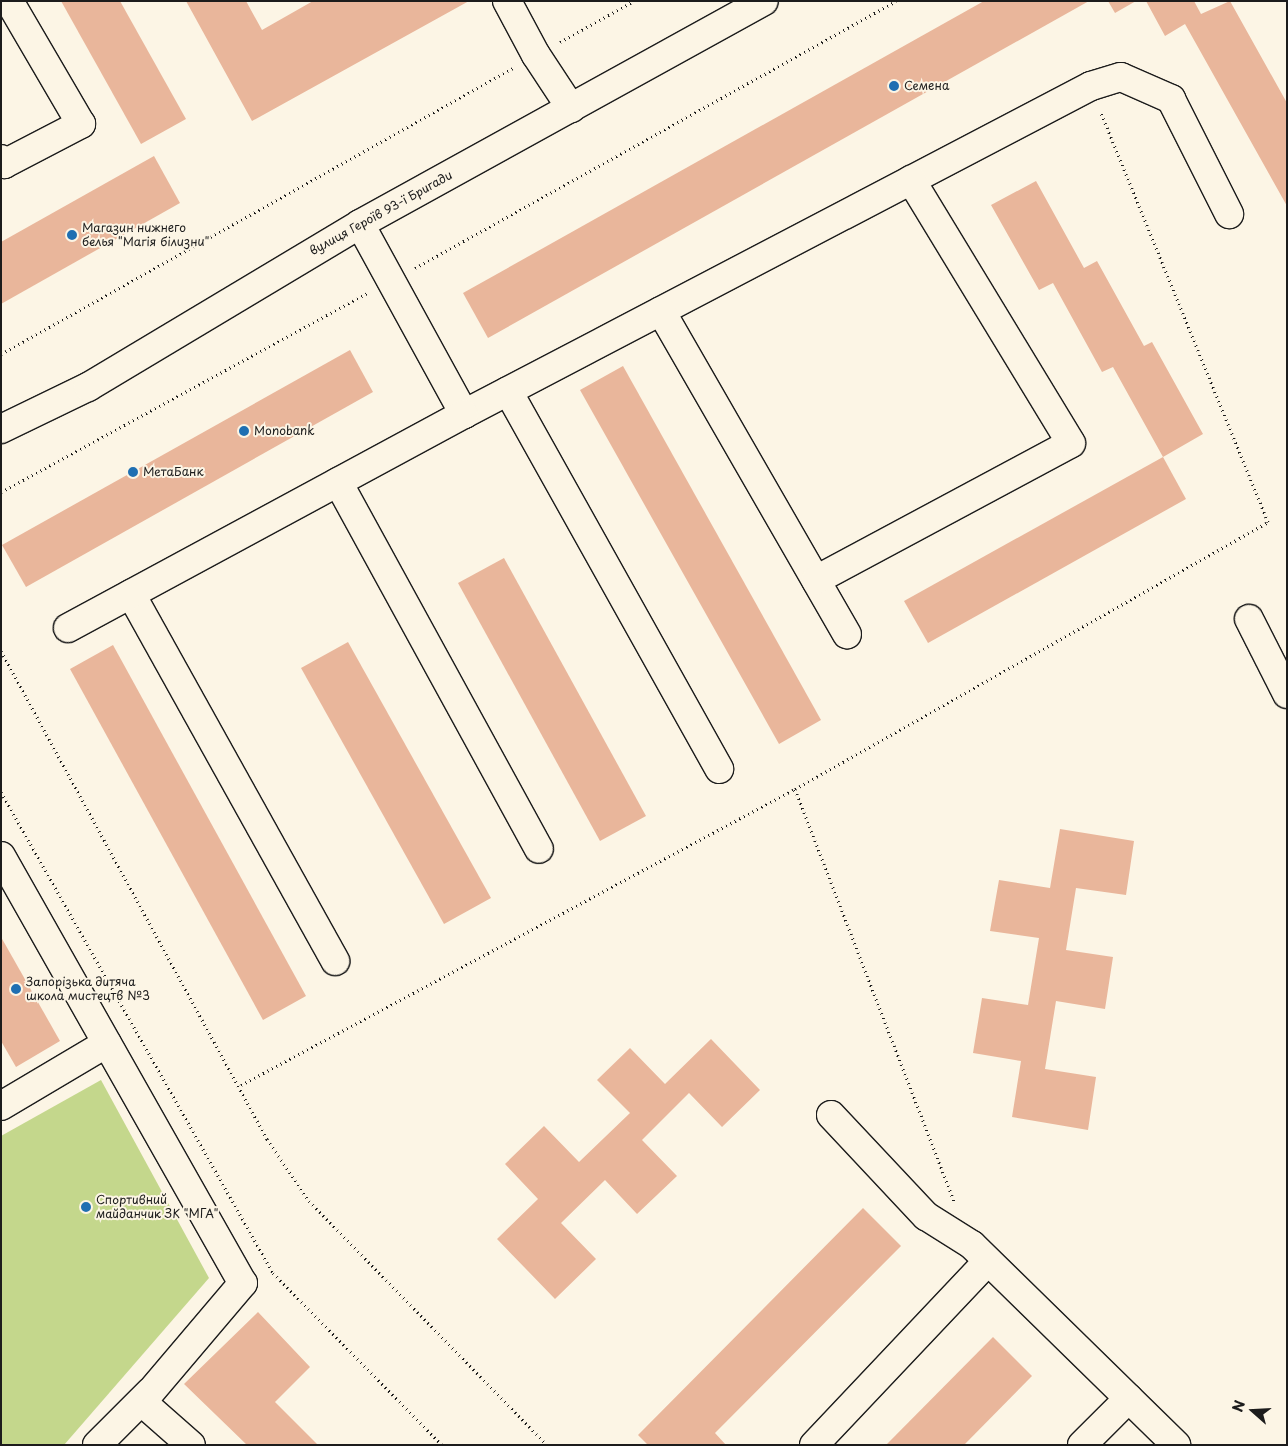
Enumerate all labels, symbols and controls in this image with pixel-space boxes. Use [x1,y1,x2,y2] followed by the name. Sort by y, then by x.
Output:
[904,79,949,93] place label: Семена
[888,80,900,92] marker: Семена
[307,168,455,258] street label: вулиця Героїв 93-ї Бригади
[82,221,209,249] place label: Магазин нижнего белья "Магія білизни"
[66,229,78,241] marker: Магазин нижнего белья "Магія білизни"
[254,424,315,438] place label: Monobank
[238,425,250,437] marker: Monobank
[143,465,204,479] place label: МетаБанк
[127,466,139,478] marker: МетаБанк
[26,975,150,1003] place label: Запорізька дитяча школа мистецтв №3
[10,983,22,995] marker: Запорізька дитяча школа мистецтв №3
[96,1193,219,1221] place label: Спортивний майданчик ЗК "МГА"
[80,1201,92,1213] marker: Спортивний майданчик ЗК "МГА"
[1228,1386,1278,1436] north arrow
[1227,1397,1250,1415] text: N

